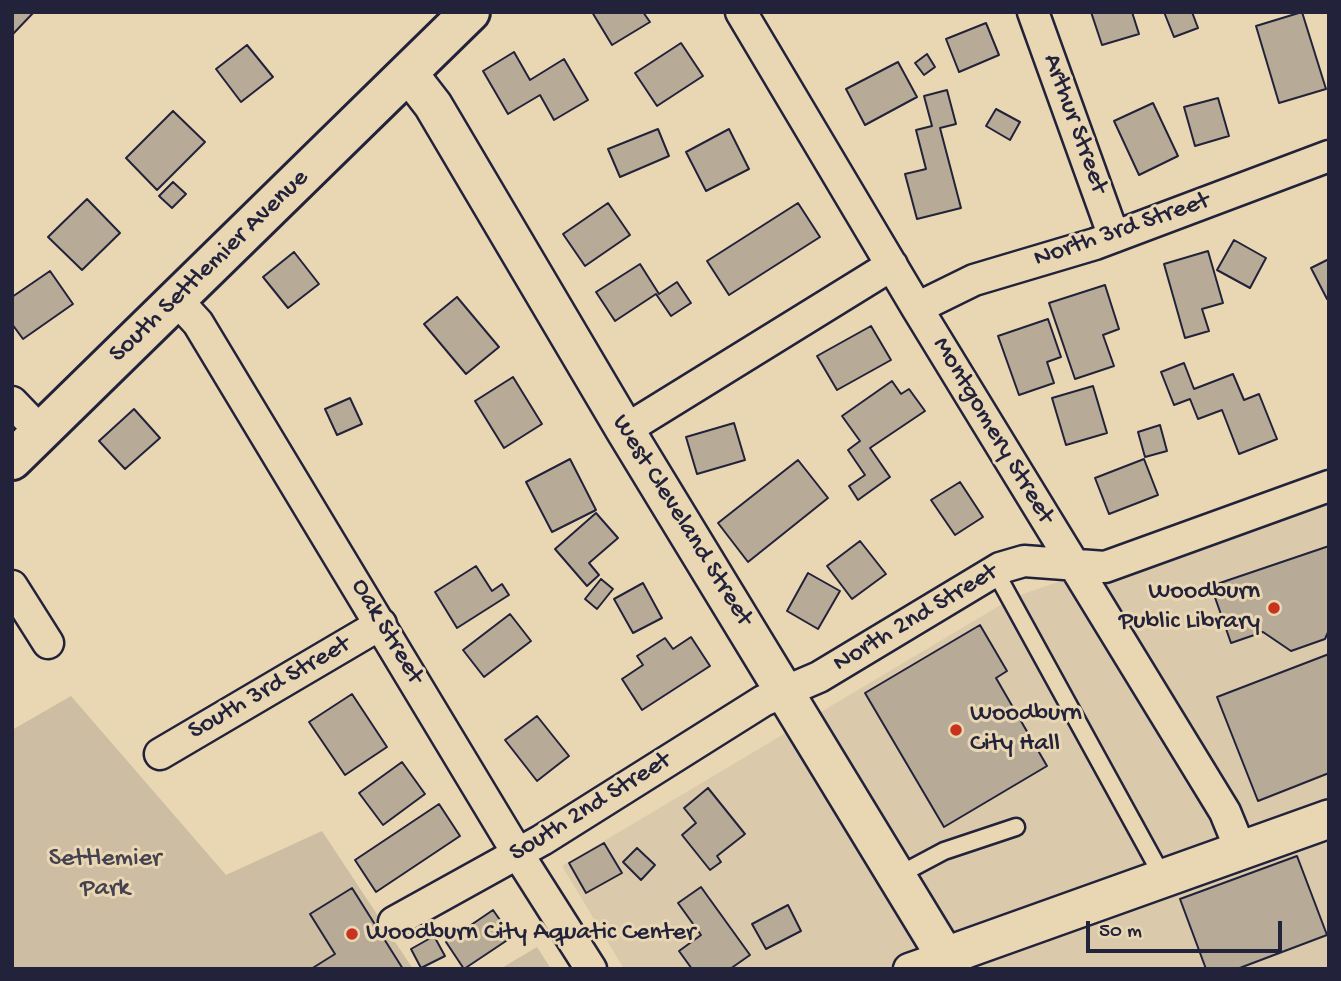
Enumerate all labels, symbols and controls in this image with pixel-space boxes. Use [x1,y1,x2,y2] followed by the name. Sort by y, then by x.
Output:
[1034,50,1114,198] street label: Arthur Street
[104,164,316,370] street label: South Settlemier Avenue
[1030,186,1214,276] street label: North 3rd Street
[924,332,1060,530] street label: Montgomery Street
[603,410,759,632] street label: West Cleveland Street
[828,558,1004,680] street label: North 2nd Street
[342,574,430,690] street label: Oak Street
[1119,577,1260,638] place label: Woodburn Public Library
[1266,600,1282,616] marker: Woodburn Public Library
[183,630,357,748] street label: South 3rd Street
[970,699,1082,760] place label: Woodburn City Hall
[948,722,964,738] marker: Woodburn City Hall
[505,746,677,870] street label: South 2nd Street
[49,844,161,906] park label: Settlemier Park
[1089,908,1285,952] scale bar
[366,918,695,950] place label: Woodburn City Aquatic Center
[1099,920,1142,945] text: 50 m
[344,926,360,942] marker: Woodburn City Aquatic Center

